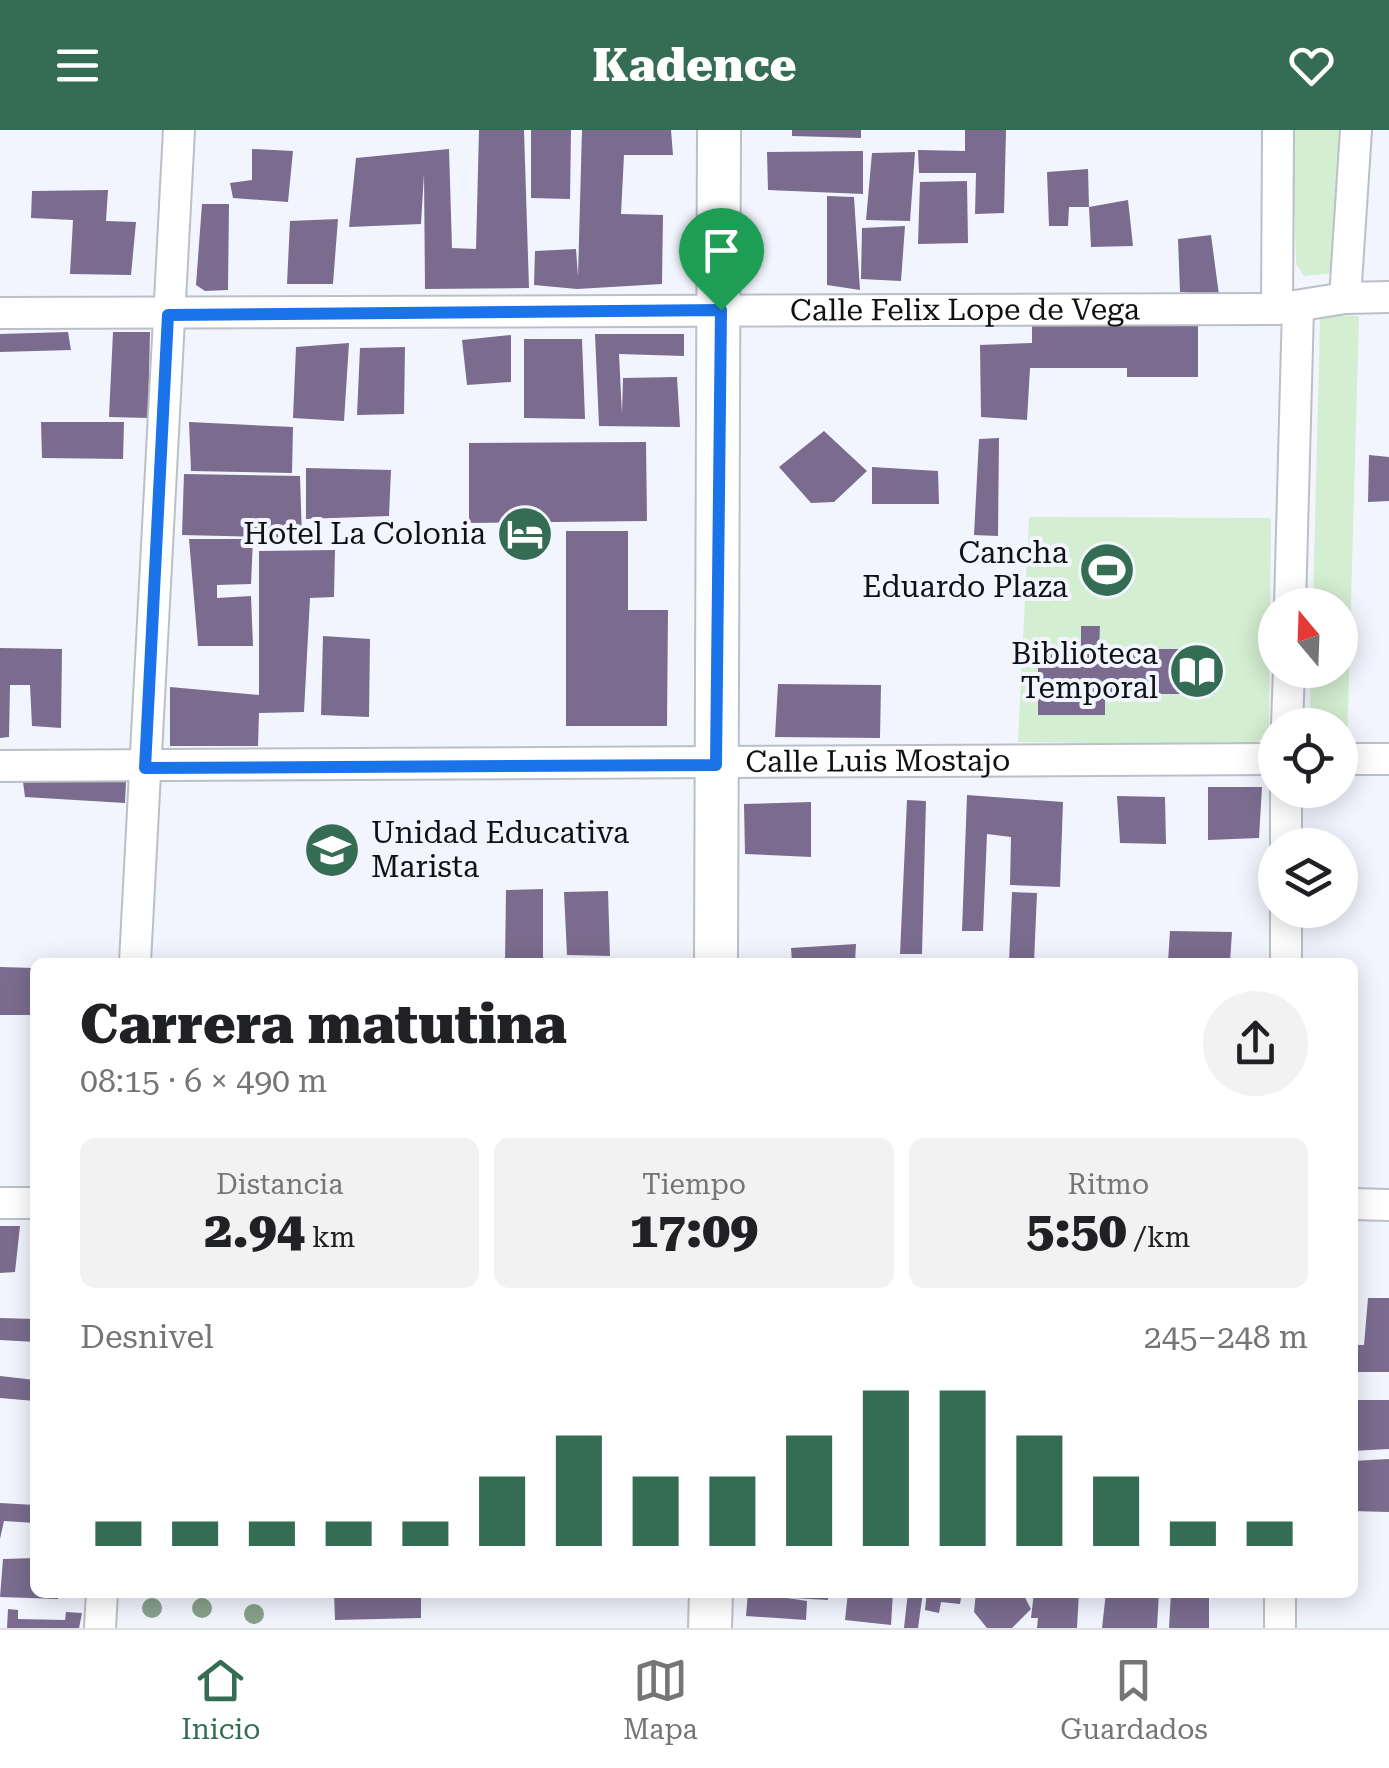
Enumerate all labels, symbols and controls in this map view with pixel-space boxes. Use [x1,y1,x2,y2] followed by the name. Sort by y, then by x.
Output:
[50,38,105,93] icon: menu
[1284,38,1339,93] icon: heart
[592,39,797,92] text: Kadence
[679,208,764,311] pin
[694,223,749,278] icon: arrive
[790,291,1140,328] street label: Calle Felix Lope de Vega
[495,504,555,564] hotel icon: Hotel La Colonia
[243,516,486,551] place label: Hotel La Colonia
[862,535,1068,604] place label: Cancha Eduardo Plaza
[1077,540,1137,600] sports icon: Cancha Eduardo Plaza
[1258,588,1358,688] north arrow
[1258,588,1358,928] map controls
[1011,636,1158,705] place label: Biblioteca Temporal
[1167,641,1227,701] library icon: Biblioteca Temporal
[1258,708,1358,808] button: locate
[745,742,1011,779] street label: Calle Luis Mostajo
[371,815,629,884] place label: Unidad Educativa Marista
[302,820,362,880] school or university icon: Unidad Educativa Marista
[1258,828,1358,928] button: layers
[1203,991,1308,1096] button: share
[80,992,567,1056] text: Carrera matutina
[80,1062,327,1100] text: 08:15 · 6 × 490 m
[216,1168,343,1201] text: Distancia
[642,1168,746,1201] text: Tiempo
[1068,1168,1149,1201] text: Ritmo
[204,1201,305,1259] text: 2.94
[630,1201,758,1259] text: 17:09
[1026,1201,1127,1259] text: 5:50
[305,1221,355,1254] text: km
[1127,1221,1190,1254] text: /km
[80,1318,214,1356] text: Desnivel
[1144,1318,1308,1356] text: 245–248 m
[181,1653,260,1746] tab: Inicio
[623,1653,698,1746] tab: Mapa
[1060,1653,1208,1746] tab: Guardados

